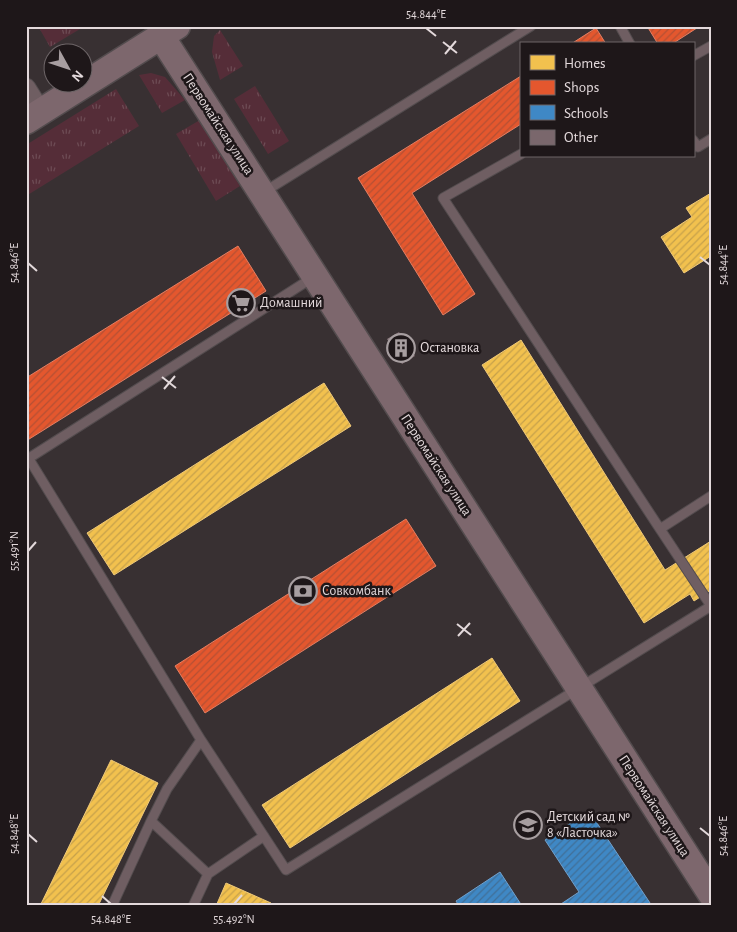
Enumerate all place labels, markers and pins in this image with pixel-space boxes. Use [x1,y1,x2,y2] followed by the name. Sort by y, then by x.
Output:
[226,288,256,318] supermarket icon: Домашний
[260,296,322,310] place label: Домашний
[386,333,416,363] building icon: Остановка
[420,341,480,355] place label: Остановка
[288,576,318,606] bank icon: Совкомбанк
[322,584,391,598] place label: Совкомбанк
[513,810,543,840] school or university icon: Детский сад № 8 «Ласточка»
[547,810,630,840] place label: Детский сад № 8 «Ласточка»

